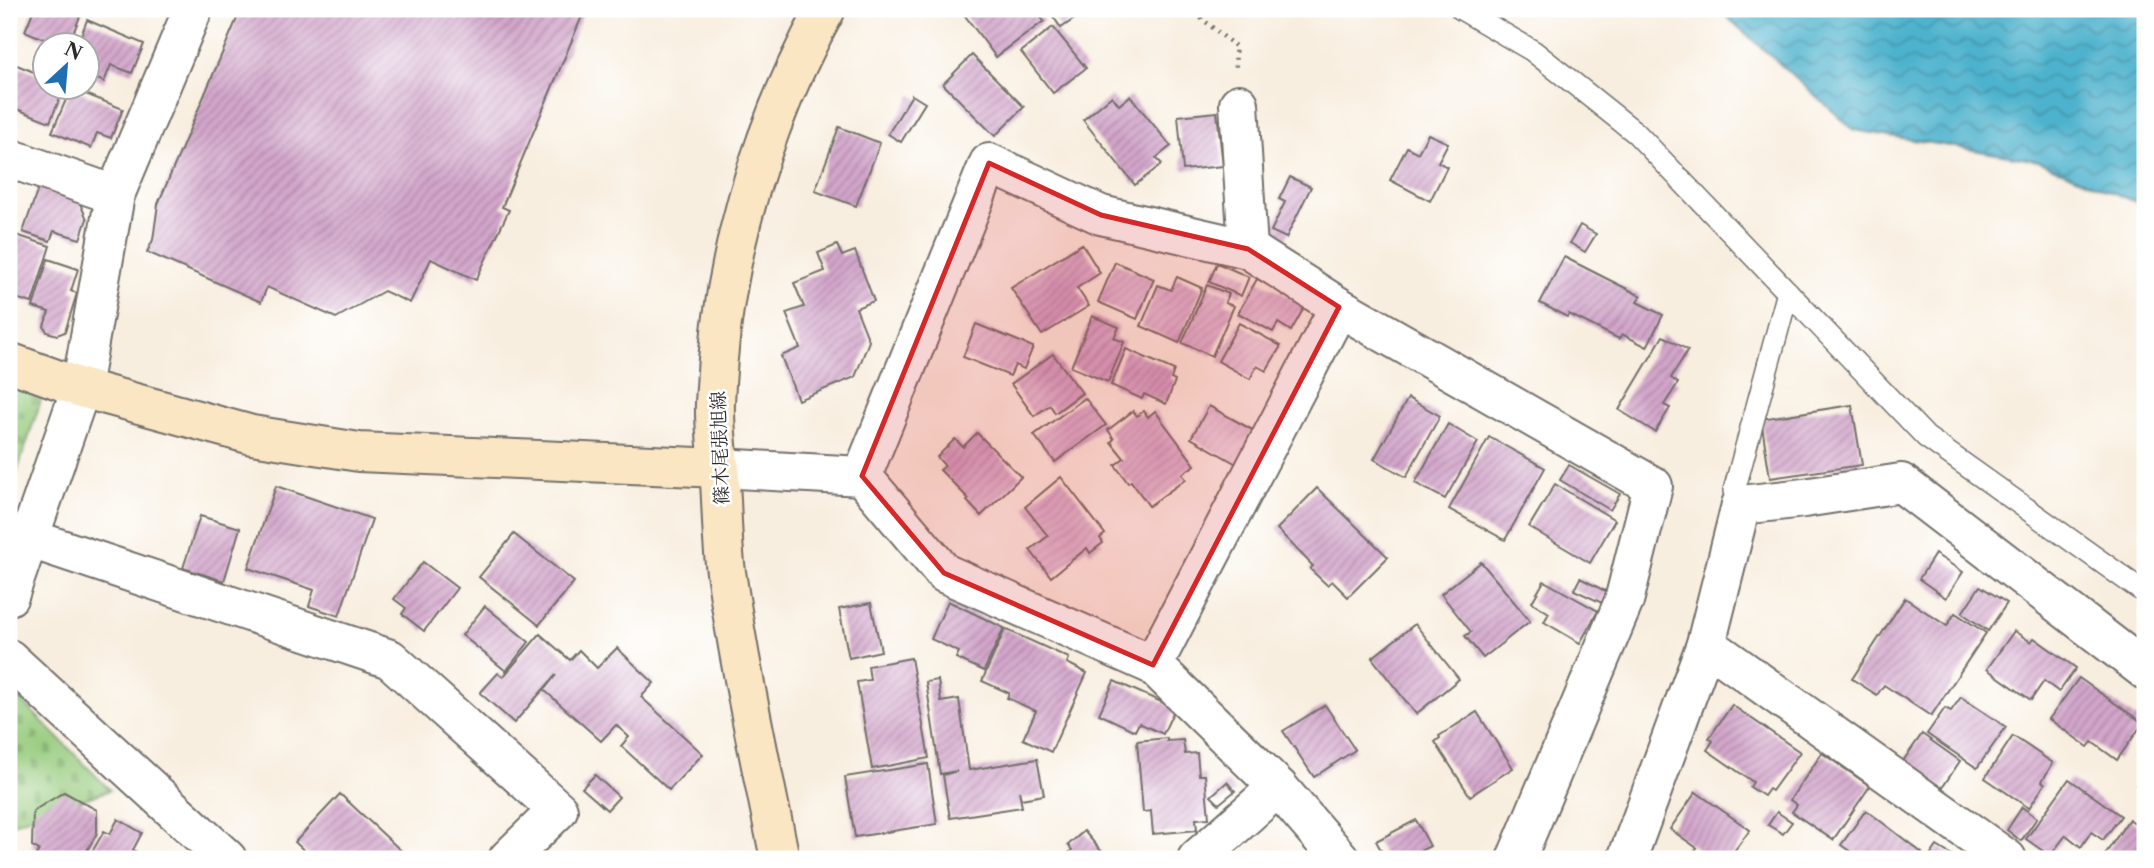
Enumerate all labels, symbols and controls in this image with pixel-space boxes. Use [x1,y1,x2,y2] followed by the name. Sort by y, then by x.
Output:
[32,32,102,102] north arrow
[61,37,86,65] text: N
[707,391,733,505] street label: 篠木尾張旭線

